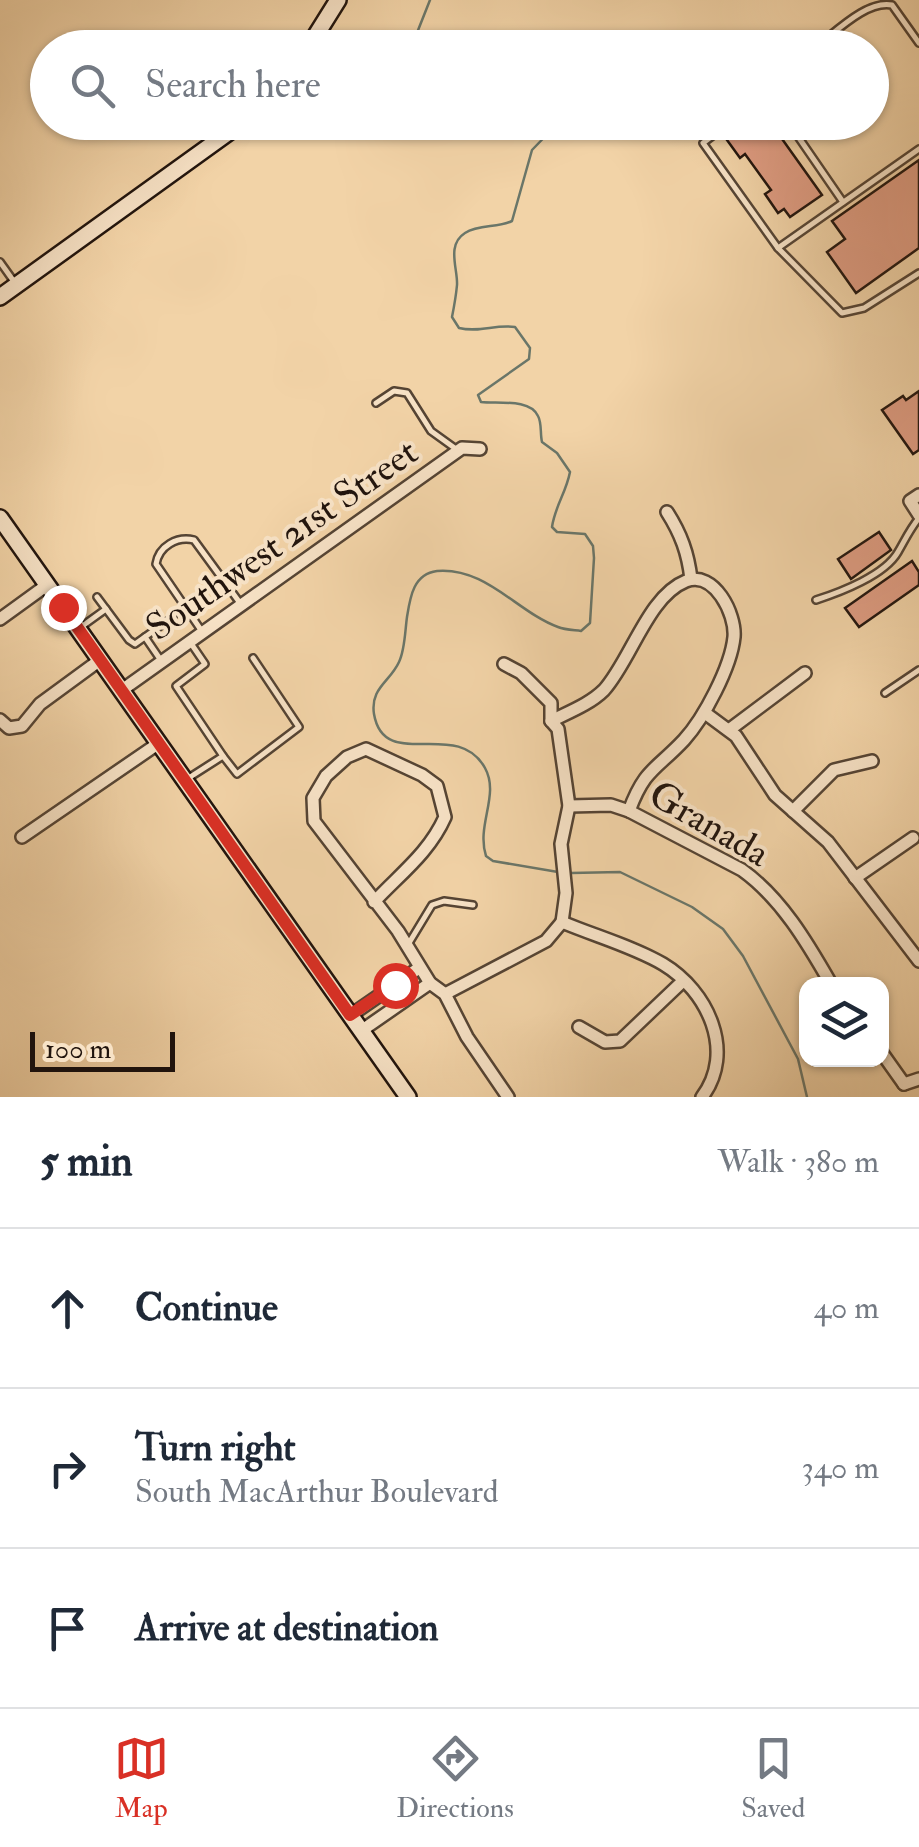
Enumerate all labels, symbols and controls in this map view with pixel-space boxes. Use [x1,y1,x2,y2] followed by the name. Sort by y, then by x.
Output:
[30,30,889,140] search box
[65,58,120,113] icon: search
[145,61,321,109] text: Search here
[137,428,427,652] street label: Southwest 21st Street
[41,585,87,631] route end
[640,770,778,878] street label: Granada
[373,963,419,1009] route start
[799,977,889,1067] map controls
[799,977,889,1067] button: layers
[30,1027,175,1072] scale bar
[45,1032,111,1067] text: 100 m
[40,1136,133,1188] text: 5 min
[718,1142,879,1182] text: Walk · 380 m
[40,1281,95,1336] icon: ahead
[135,1284,278,1332] text: Continue
[814,1288,879,1328] text: 40 m
[135,1424,296,1472] text: Turn right
[40,1441,95,1496] icon: right
[802,1448,879,1488] text: 340 m
[135,1472,498,1512] text: South MacArthur Boulevard
[40,1601,95,1656] icon: arrive
[135,1604,439,1652] text: Arrive at destination
[114,1731,169,1826] tab: Map
[396,1731,514,1826] tab: Directions
[741,1731,805,1826] tab: Saved

